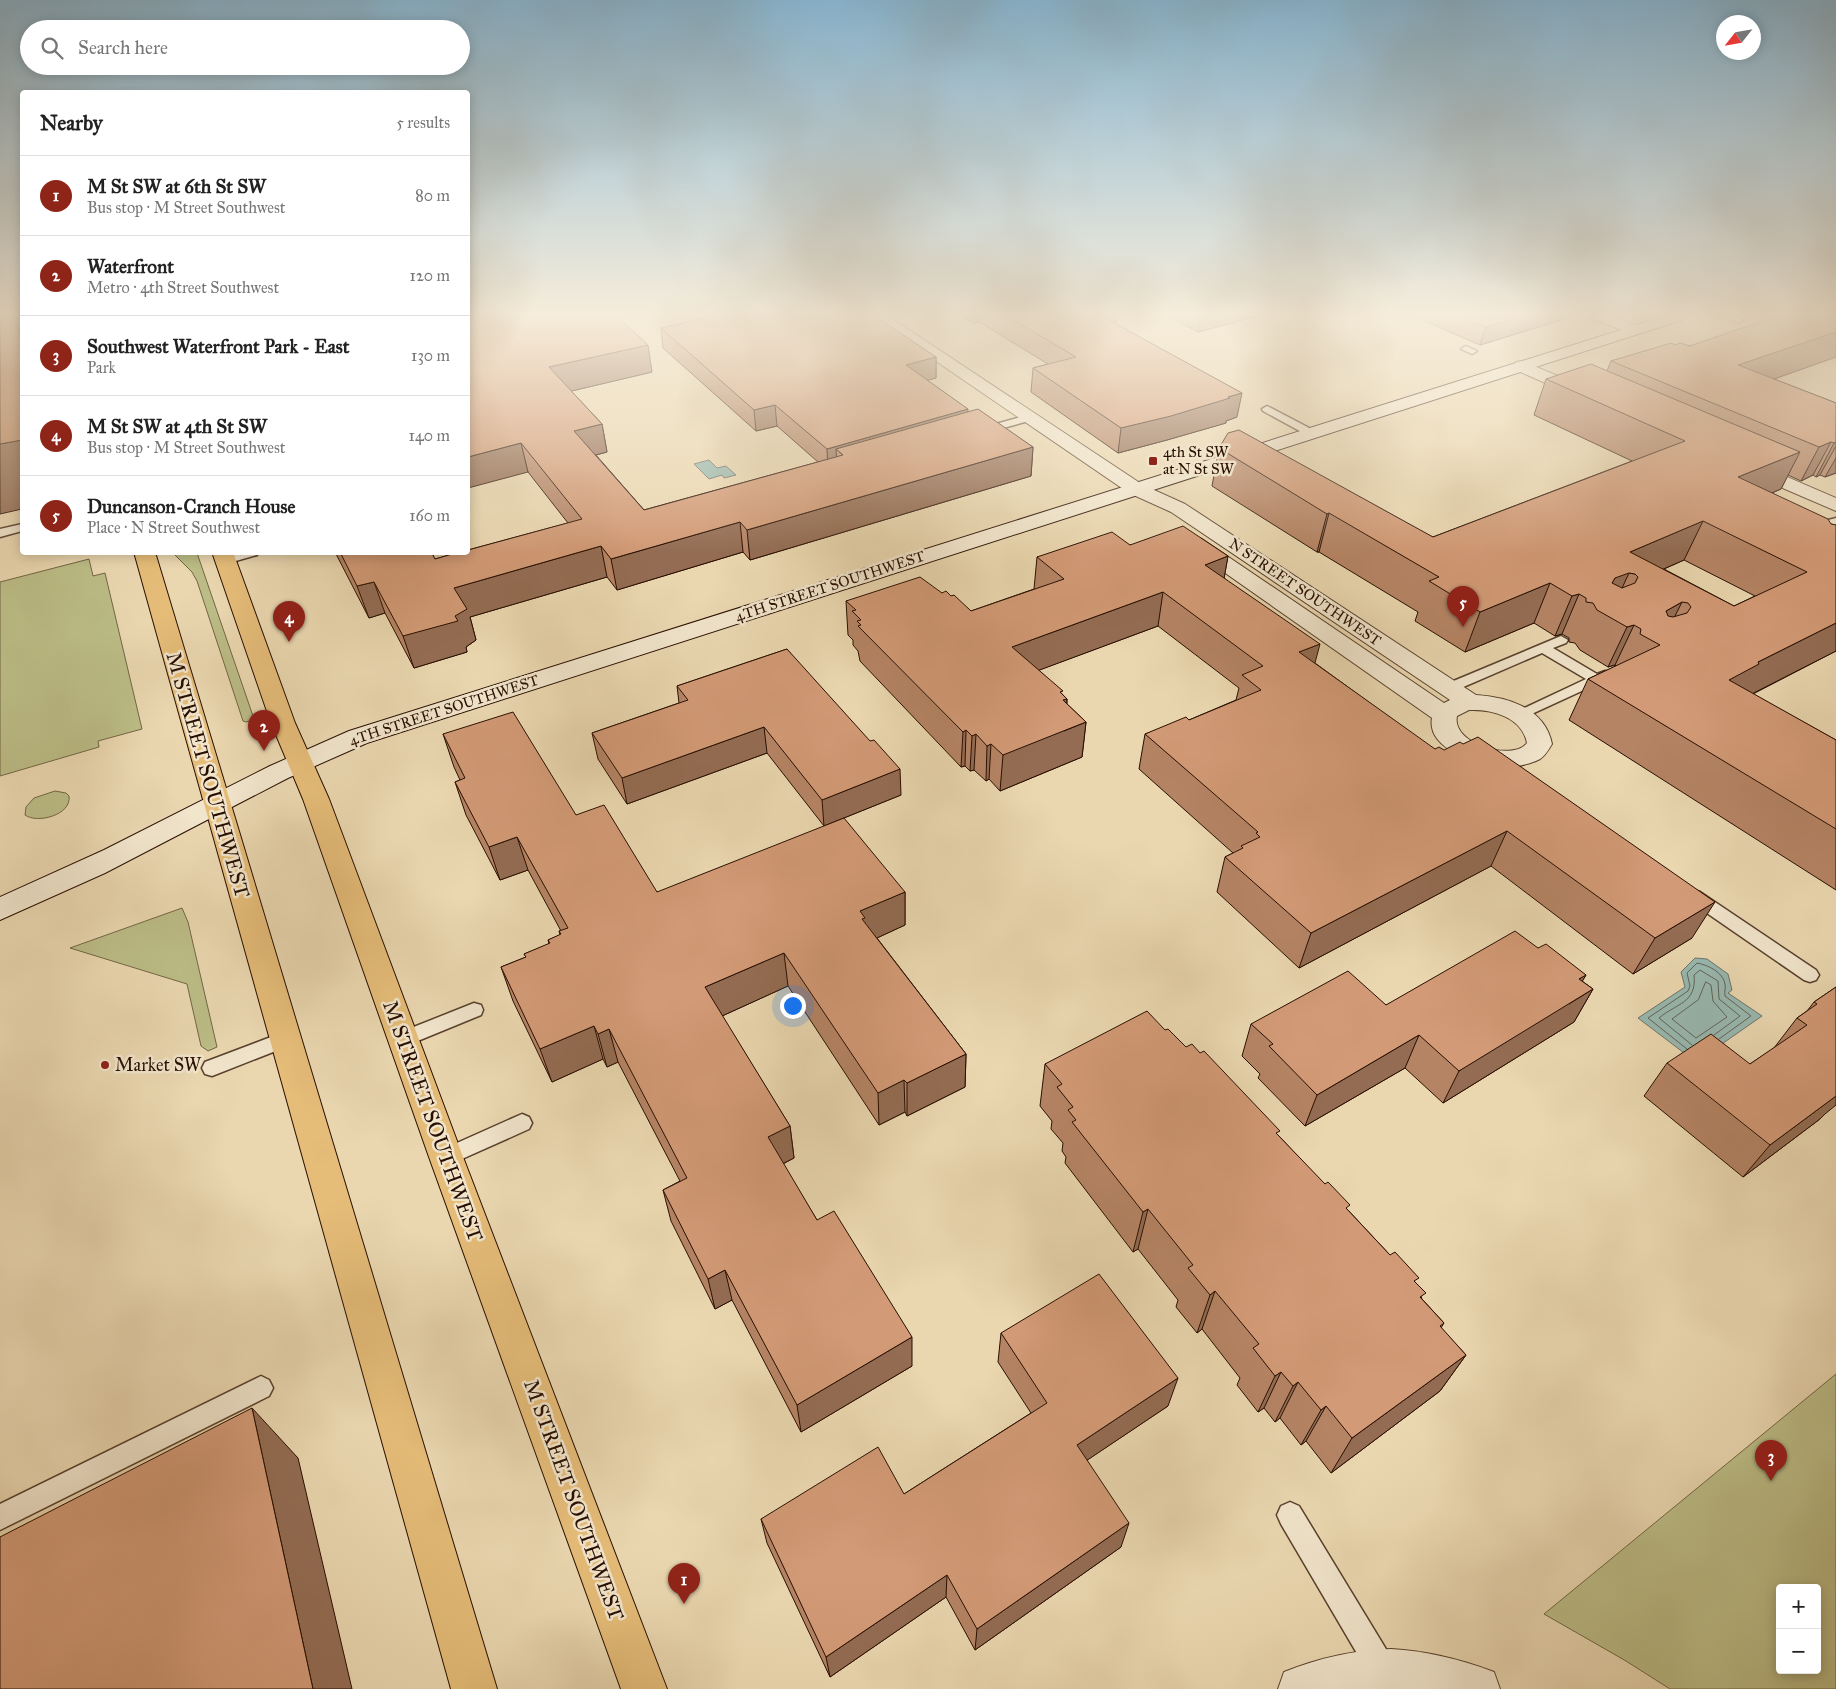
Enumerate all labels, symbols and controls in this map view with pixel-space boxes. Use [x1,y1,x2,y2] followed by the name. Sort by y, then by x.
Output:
[1716,15,1761,60] north arrow
[20,20,470,75] search box
[38,34,66,62] icon: search
[78,36,168,59] text: Search here
[40,110,103,136] text: Nearby
[396,113,450,132] text: 5 results
[87,175,266,198] text: M St SW at 6th St SW
[53,186,59,205] text: 1
[415,186,450,205] text: 80 m
[87,198,285,217] text: Bus stop · M Street Southwest
[87,255,174,278] text: Waterfront
[52,266,60,285] text: 2
[410,266,450,285] text: 120 m
[87,278,279,297] text: Metro · 4th Street Southwest
[87,335,350,358] text: Southwest Waterfront Park - East
[53,346,59,365] text: 3
[411,346,450,365] text: 130 m
[87,358,116,377] text: Park
[87,415,267,438] text: M St SW at 4th St SW
[52,426,60,445] text: 4
[409,426,450,445] text: 140 m
[87,438,285,457] text: Bus stop · M Street Southwest
[1163,443,1235,478] place label: 4th St SW at N St SW
[1147,455,1159,467] marker: 4th St SW at N St SW
[87,495,295,518] text: Duncanson-Cranch House
[52,506,60,525] text: 5
[409,506,450,525] text: 160 m
[87,518,260,537] text: Place · N Street Southwest
[1226,534,1384,650] street label: N STREET SOUTHWEST
[733,547,927,625] street label: 4TH STREET SOUTHWEST
[1447,586,1479,627] pin: 5
[273,601,305,642] pin: 4
[160,649,256,901] street label: M STREET SOUTHWEST
[347,671,541,749] street label: 4TH STREET SOUTHWEST
[248,710,280,751] pin: 2
[780,993,806,1019] your location
[377,997,489,1245] street label: M STREET SOUTHWEST
[115,1054,202,1076] place label: Market SW
[99,1059,111,1071] marker: Market SW
[518,1376,630,1624] street label: M STREET SOUTHWEST
[1755,1440,1787,1481] pin: 3
[668,1563,700,1604] pin: 1
[1776,1584,1821,1674] map controls
[1776,1584,1821,1629] button: +
[1776,1629,1821,1674] button: −

